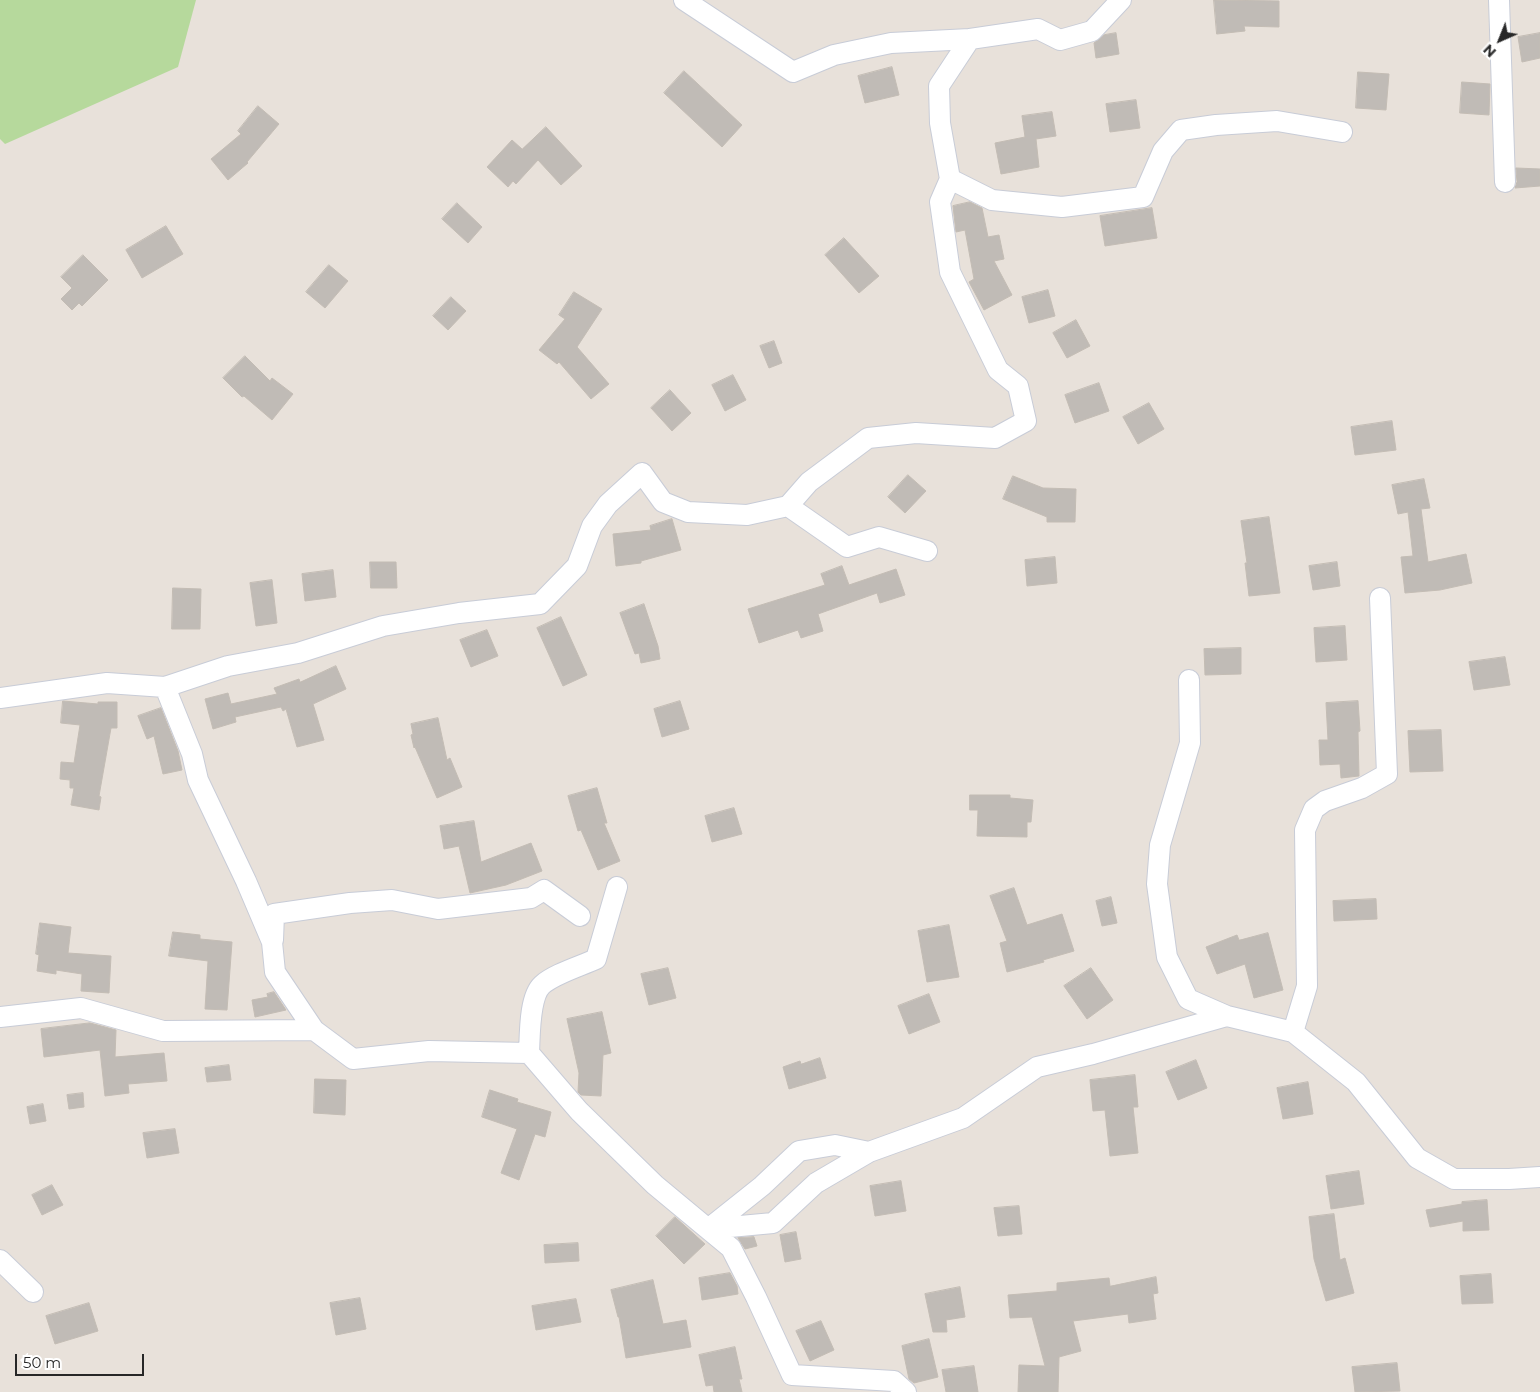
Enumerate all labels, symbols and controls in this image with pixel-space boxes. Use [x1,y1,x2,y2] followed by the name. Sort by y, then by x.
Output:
[1475,15,1525,65] north arrow
[1479,40,1500,61] text: N
[18,1344,146,1376] scale bar
[23,1353,61,1372] text: 50 m

